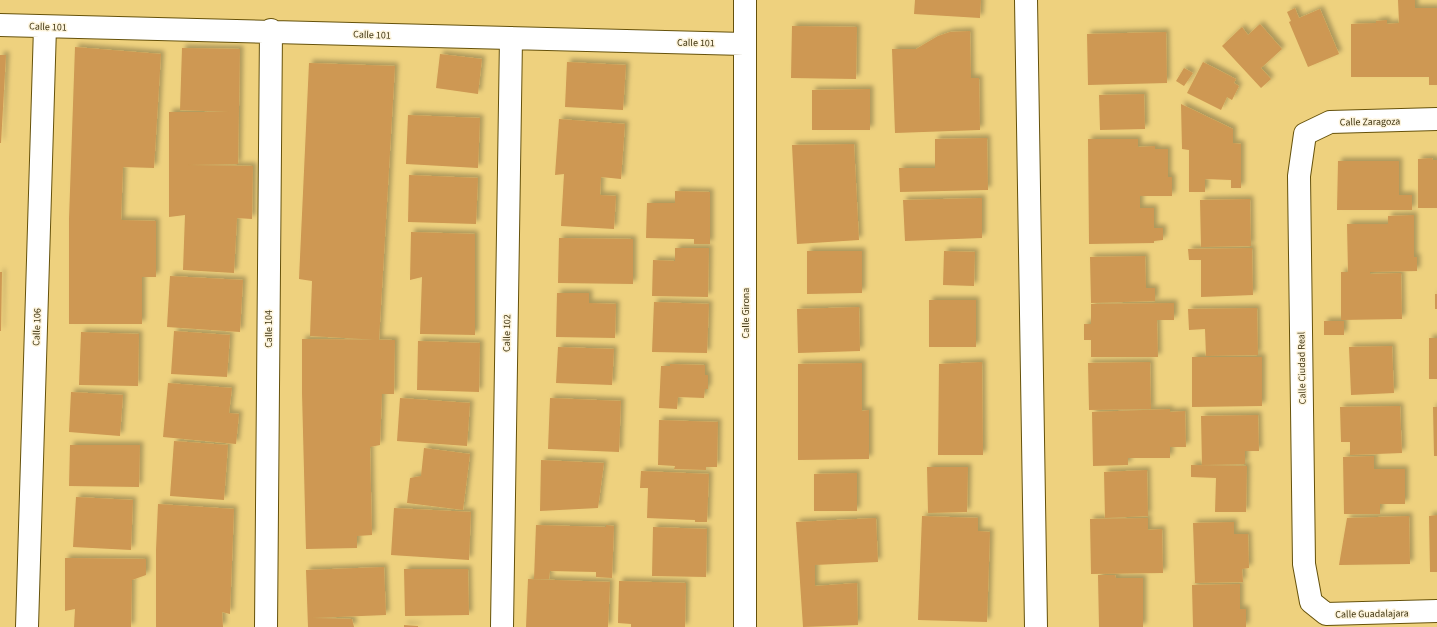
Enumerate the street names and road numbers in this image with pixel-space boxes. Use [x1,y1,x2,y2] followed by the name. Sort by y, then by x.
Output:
[29,19,67,35] street label: Calle 101
[353,27,391,43] street label: Calle 101
[677,36,715,50] street label: Calle 101
[1340,114,1400,130] street label: Calle Zaragoza
[739,288,753,338] street label: Calle Girona
[29,308,45,346] street label: Calle 106
[262,310,276,348] street label: Calle 104
[500,314,514,352] street label: Calle 102
[1294,331,1310,404] street label: Calle Ciudad Real
[1335,606,1409,622] street label: Calle Guadalajara

